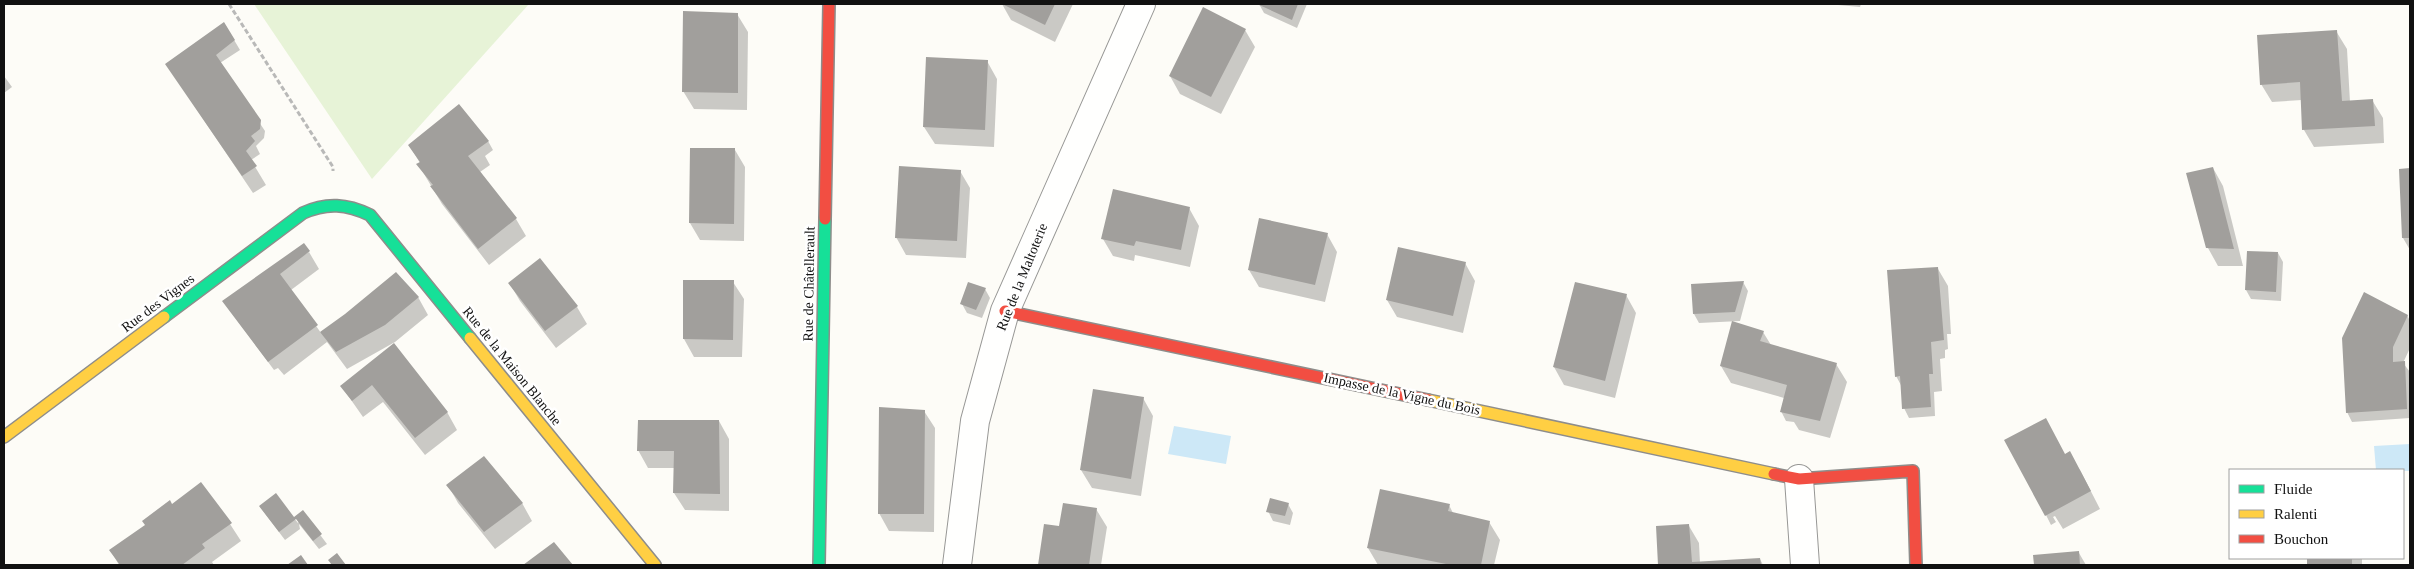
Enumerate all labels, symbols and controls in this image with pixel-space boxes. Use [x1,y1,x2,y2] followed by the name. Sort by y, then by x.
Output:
[994,221,1050,333] street label: Rue de la Maltoterie
[800,226,818,342] street label: Rue de Châtellerault
[119,271,197,335] street label: Rue des Vignes
[460,304,564,428] street label: Rue de la Maison Blanche
[1322,370,1482,418] street label: Impasse de la Vigne du Bois
[2229,469,2404,559] legend
[2274,481,2313,497] text: Fluide
[2274,506,2317,522] text: Ralenti
[2274,531,2329,547] text: Bouchon

